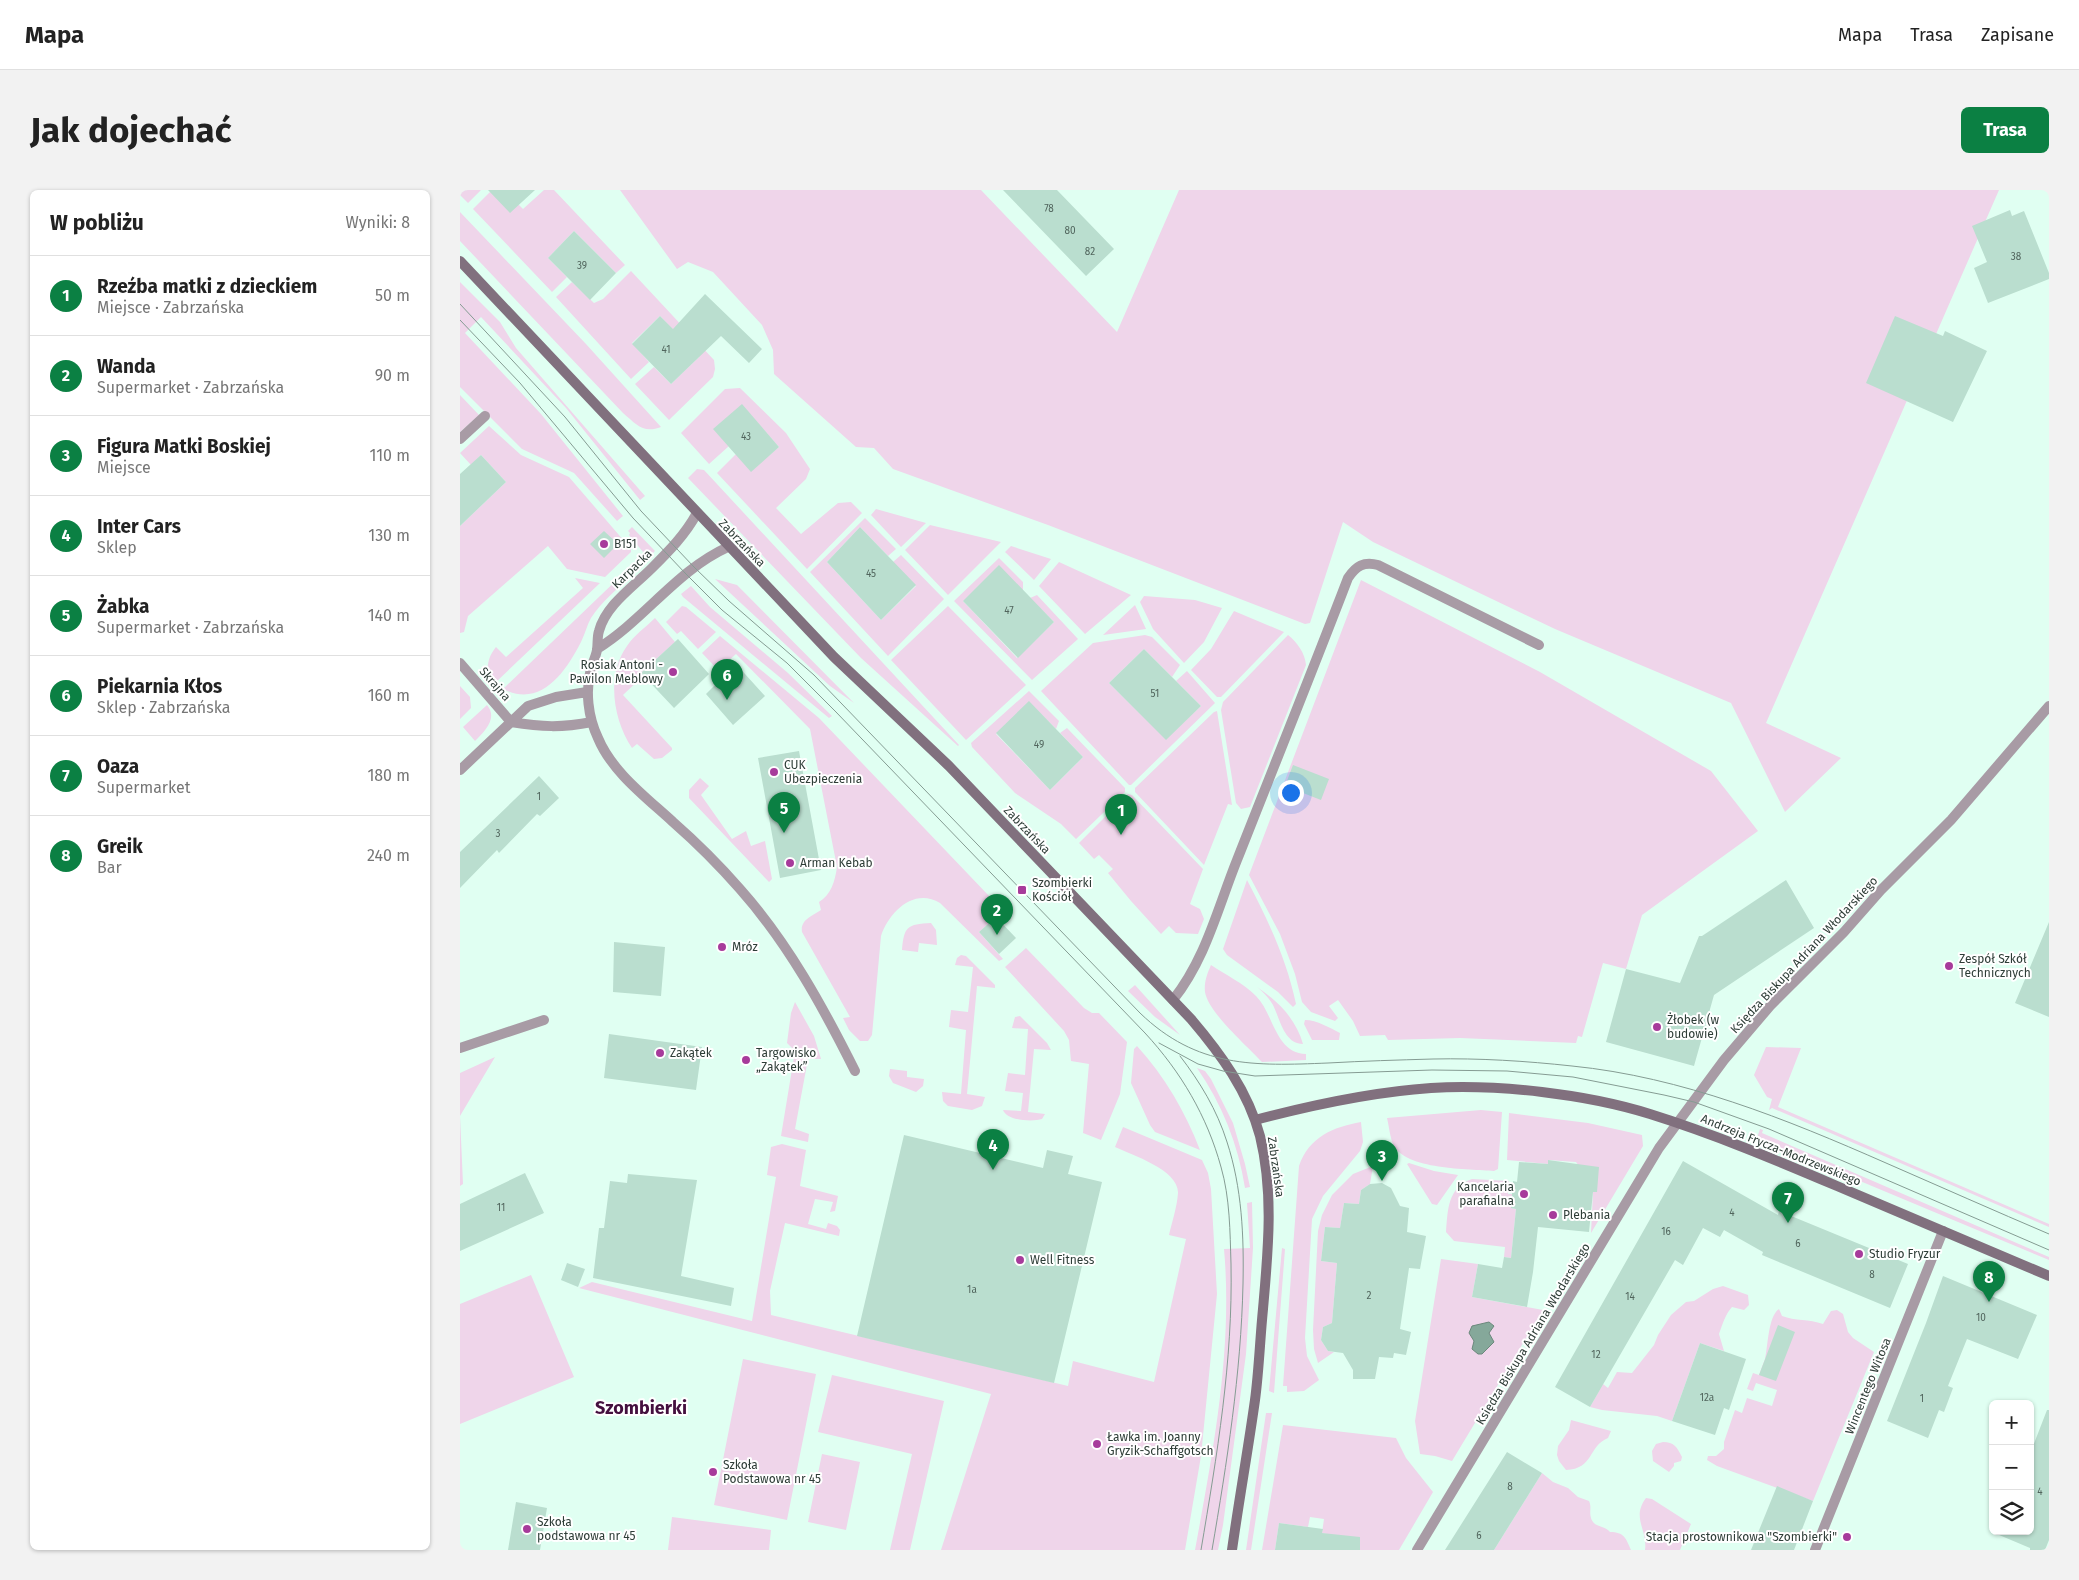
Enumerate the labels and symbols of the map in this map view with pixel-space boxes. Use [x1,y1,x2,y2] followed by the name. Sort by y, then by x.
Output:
[1044,203,1054,215] house number: 78
[1064,225,1076,237] house number: 80
[1085,246,1095,258] house number: 82
[2011,251,2022,263] house number: 38
[577,260,587,272] house number: 39
[661,344,671,356] house number: 41
[741,431,751,443] house number: 43
[716,516,768,570] street label: Zabrzańska
[614,537,637,551] place label: B151
[598,538,610,550] marker: B151
[609,547,655,591] street label: Karpacka
[866,568,876,580] house number: 45
[1004,605,1014,617] house number: 47
[570,658,663,686] place label: Rosiak Antoni - Pawilon Meblowy
[711,659,743,700] pin: 6
[477,664,513,704] street label: Skrajna
[667,666,679,678] marker: Rosiak Antoni - Pawilon Meblowy
[1151,688,1159,700] house number: 51
[1034,739,1044,751] house number: 49
[784,758,862,786] place label: CUK Ubezpieczenia
[768,766,780,778] marker: CUK Ubezpieczenia
[1278,780,1304,806] your location
[537,791,541,803] house number: 1
[768,792,800,833] pin: 5
[1105,794,1137,835] pin: 1
[1001,803,1053,857] street label: Zabrzańska
[496,828,501,840] house number: 3
[800,856,873,870] place label: Arman Kebab
[784,857,796,869] marker: Arman Kebab
[1727,874,1881,1036] street label: Księdza Biskupa Adriana Włodarskiego
[1032,876,1092,904] place label: Szombierki Kościół
[1016,884,1028,896] marker: Szombierki Kościół
[981,894,1013,935] pin: 2
[732,940,758,954] place label: Mróz
[716,941,728,953] marker: Mróz
[1959,952,2031,980] place label: Zespół Szkół Technicznych
[1943,960,1955,972] marker: Zespół Szkół Technicznych
[1667,1012,1720,1041] place label: Żłobek (w budowie)
[1651,1021,1663,1033] marker: Żłobek (w budowie)
[670,1046,713,1060] place label: Zakątek
[756,1046,816,1074] place label: Targowisko „Zakątek”
[654,1047,666,1059] marker: Zakątek
[740,1054,752,1066] marker: Targowisko „Zakątek”
[1699,1111,1863,1189] street label: Andrzeja Frycza-Modrzewskiego
[977,1129,1009,1170] pin: 4
[1265,1136,1287,1198] street label: Zabrzańska
[1366,1140,1398,1181] pin: 3
[1457,1180,1514,1208] place label: Kancelaria parafialna
[1772,1182,1804,1223] pin: 7
[1518,1188,1530,1200] marker: Kancelaria parafialna
[497,1202,505,1214] house number: 11
[1729,1207,1735,1219] house number: 4
[1563,1208,1610,1222] place label: Plebania
[1547,1209,1559,1221] marker: Plebania
[1661,1226,1671,1238] house number: 16
[1795,1238,1801,1250] house number: 6
[1473,1241,1593,1427] street label: Księdza Biskupa Adriana Włodarskiego
[1869,1247,1941,1261] place label: Studio Fryzur
[1853,1248,1865,1260] marker: Studio Fryzur
[1030,1253,1095,1267] place label: Well Fitness
[1014,1254,1026,1266] marker: Well Fitness
[1973,1261,2005,1302] pin: 8
[1869,1269,1875,1281] house number: 8
[967,1284,977,1296] house number: 1a
[1367,1290,1372,1302] house number: 2
[1625,1291,1636,1303] house number: 14
[1976,1312,1986,1324] house number: 10
[1842,1336,1894,1436] street label: Wincentego Witosa
[1591,1349,1601,1361] house number: 12
[1700,1392,1714,1404] house number: 12a
[1920,1393,1924,1405] house number: 1
[595,1397,687,1419] district label: Szombierki
[1107,1430,1213,1458] place label: Ławka im. Joanny Gryzik-Schaffgotsch
[1091,1438,1103,1450] marker: Ławka im. Joanny Gryzik-Schaffgotsch
[723,1458,821,1486] place label: Szkoła Podstawowa nr 45
[707,1466,719,1478] marker: Szkoła Podstawowa nr 45
[1507,1481,1513,1493] house number: 8
[2037,1486,2043,1498] house number: 4
[537,1515,636,1543] place label: Szkoła podstawowa nr 45
[521,1523,533,1535] marker: Szkoła podstawowa nr 45
[1476,1530,1482,1542] house number: 6
[1646,1530,1837,1544] place label: Stacja prostownikowa "Szombierki"
[1841,1531,1853,1543] marker: Stacja prostownikowa "Szombierki"

